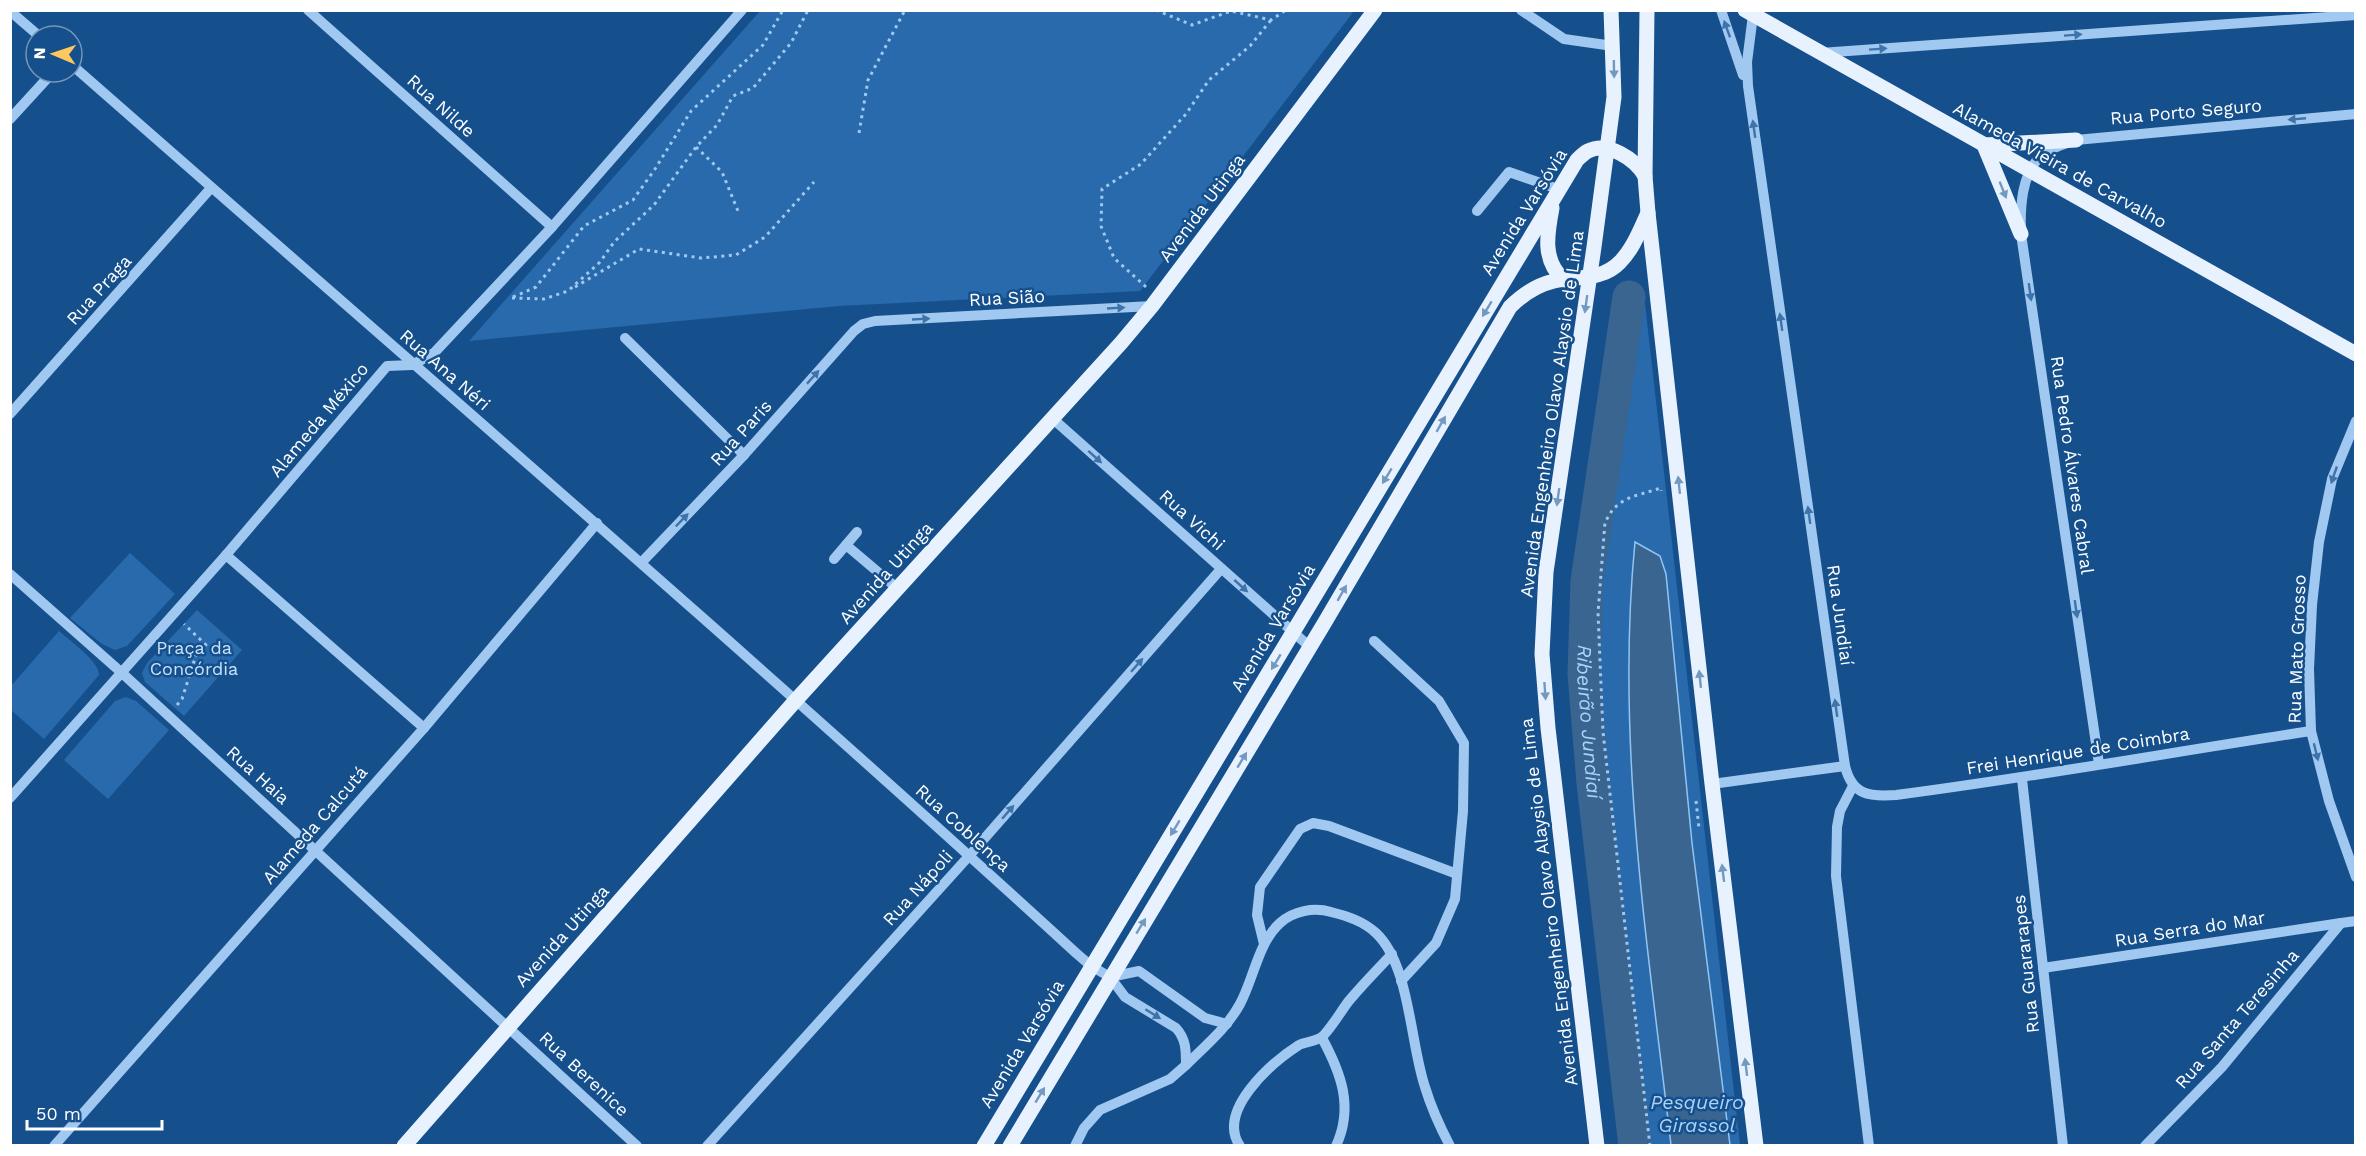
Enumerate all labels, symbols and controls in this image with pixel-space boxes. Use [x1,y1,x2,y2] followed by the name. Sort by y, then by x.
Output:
[1722,20,1731,38] one-way arrow
[24,24,84,84] north arrow
[2063,30,2082,40] one-way arrow
[1869,44,1888,53] one-way arrow
[30,47,49,60] text: N
[1609,59,1619,78] one-way arrow
[403,70,480,142] street label: Rua Nilde
[2109,94,2263,129] street label: Rua Porto Seguro
[1950,97,2171,232] street label: Alameda Vieira de Carvalho
[2288,114,2307,124] one-way arrow
[1749,119,1758,138] one-way arrow
[1476,144,1571,279] street label: Avenida Varsóvia
[1154,149,1249,266] street label: Avenida Utinga
[1998,181,2008,199] one-way arrow
[1515,229,1588,599] street label: Avenida Engenheiro Olavo Alaysio de Lima
[62,250,135,329] street label: Rua Praga
[2025,282,2034,301] one-way arrow
[968,285,1045,310] street label: Rua Sião
[1582,295,1591,314] one-way arrow
[1481,301,1492,317] one-way arrow
[1107,304,1126,313] one-way arrow
[1777,312,1786,331] one-way arrow
[912,314,931,324] one-way arrow
[396,325,495,414] street label: Rua Ana Néri
[2047,354,2098,576] street label: Rua Pedro Álvares Cabral
[265,358,373,481] street label: Alameda México
[806,370,819,385] one-way arrow
[706,395,776,470] street label: Rua Paris
[1435,416,1446,432] one-way arrow
[1088,450,1103,464] one-way arrow
[2329,467,2339,485] one-way arrow
[1382,468,1392,485] one-way arrow
[1675,476,1684,495] one-way arrow
[1155,485,1229,554] street label: Rua Vichi
[1554,488,1563,507] one-way arrow
[1804,505,1813,524] one-way arrow
[674,514,688,528] one-way arrow
[834,517,937,628] street label: Avenida Utinga
[1226,560,1319,696] street label: Avenida Varsóvia
[1823,563,1858,667] street label: Rua Jundiaí
[2283,574,2310,724] street label: Rua Mato Grosso
[1233,579,1248,592] one-way arrow
[1337,584,1347,601] one-way arrow
[2072,600,2081,619] one-way arrow
[150,637,238,679] park label: Praça da Concórdia
[1572,644,1607,803] water label: Ribeirão Jundiaí
[1271,654,1282,670] one-way arrow
[1130,658,1143,673] one-way arrow
[1696,670,1705,689] one-way arrow
[1540,681,1550,700] one-way arrow
[1832,698,1841,717] one-way arrow
[1515,717,1582,1087] street label: Avenida Engenheiro Olavo Alaysio de Lima
[1965,722,2191,779] street label: Frei Henrique de Coimbra
[223,741,294,808] street label: Rua Haia
[2312,743,2321,761] one-way arrow
[1236,752,1247,768] one-way arrow
[258,761,372,888] street label: Alameda Calcutá
[912,779,1015,876] street label: Rua Coblença
[1001,805,1014,820] one-way arrow
[1169,820,1180,836] one-way arrow
[878,846,957,930] street label: Rua Nápoli
[1718,863,1727,882] one-way arrow
[510,880,613,991] street label: Avenida Utinga
[2008,894,2043,1034] street label: Rua Guararapes
[2113,906,2267,951] street label: Rua Serra do Mar
[1135,918,1146,934] one-way arrow
[2170,945,2303,1093] street label: Rua Santa Teresinha
[975,976,1068,1112] street label: Avenida Varsóvia
[1145,1009,1162,1020] one-way arrow
[535,1027,633,1120] street label: Rua Berenice
[1742,1057,1751,1076] one-way arrow
[1034,1087,1045,1103] one-way arrow
[1650,1090,1744,1137] water label: Pesqueiro Girassol
[27,1093,162,1131] scale bar
[36,1103,81,1124] text: 50 m

